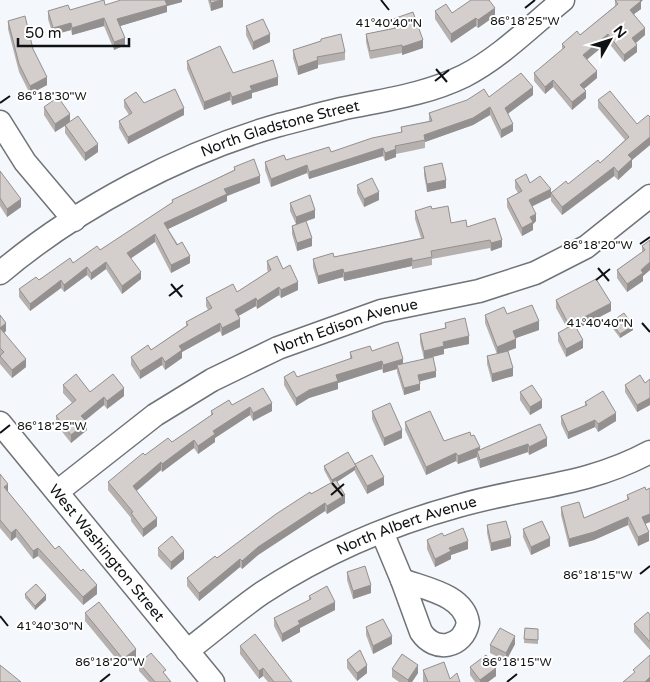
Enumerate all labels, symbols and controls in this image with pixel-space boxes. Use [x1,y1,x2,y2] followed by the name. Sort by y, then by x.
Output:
[490,14,560,28] text: 86°18'25"W
[18,15,129,47] scale bar
[585,15,635,65] north arrow
[356,16,422,30] text: 41°40'40"N
[610,22,630,42] text: N
[25,24,62,42] text: 50 m
[17,89,87,103] text: 86°18'30"W
[198,96,361,161] street label: North Gladstone Street
[563,238,633,252] text: 86°18'20"W
[271,295,419,358] street label: North Edison Avenue
[567,316,633,330] text: 41°40'40"N
[17,419,87,433] text: 86°18'25"W
[45,481,169,625] street label: West Washington Street
[334,492,478,559] street label: North Albert Avenue
[563,568,633,582] text: 86°18'15"W
[17,619,83,633] text: 41°40'30"N
[75,655,145,669] text: 86°18'20"W
[482,655,552,669] text: 86°18'15"W

